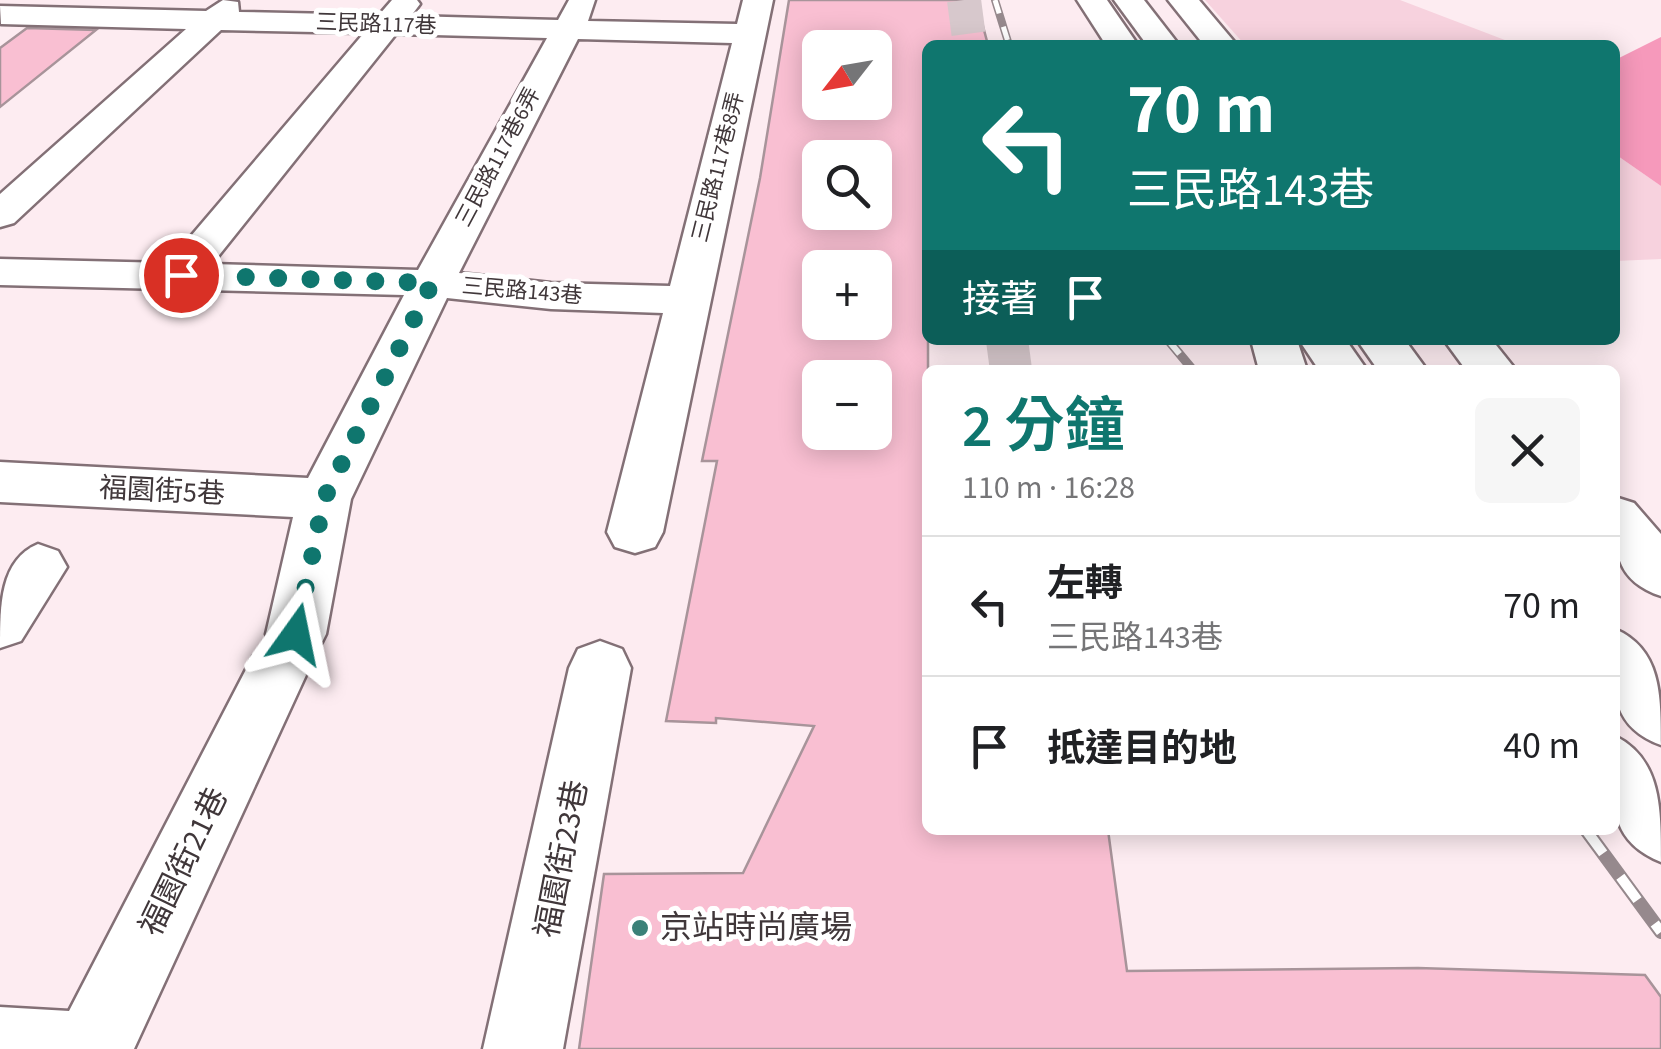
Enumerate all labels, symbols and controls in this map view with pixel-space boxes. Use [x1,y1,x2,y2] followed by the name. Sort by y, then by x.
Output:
[315,6,437,42] street label: 三民路117巷
[802,30,892,120] north arrow
[802,30,892,450] map controls
[1127,60,1275,160] text: 70 m
[962,80,1092,210] icon: left
[448,82,548,232] street label: 三民路117巷6弄
[684,89,752,245] street label: 三民路117巷8弄
[802,140,892,230] button: search
[1127,159,1374,223] text: 三民路143巷
[139,233,224,318] pin
[154,248,209,303] icon: arrive
[802,250,892,340] button: +
[460,270,584,312] street label: 三民路143巷
[1058,270,1113,325] icon: arrive
[962,273,1038,327] text: 接著
[802,360,892,450] button: −
[962,385,1125,470] text: 2 分鐘
[1475,398,1580,503] button: close
[962,465,1135,511] text: 110 m · 16:28
[98,468,226,514] street label: 福園街5巷
[1047,557,1123,611] text: 左轉
[962,579,1017,634] icon: left
[1503,579,1580,633] text: 70 m
[244,582,348,686] position arrow
[1047,615,1223,661] text: 三民路143巷
[962,719,1017,774] icon: arrive
[1503,719,1580,773] text: 40 m
[1047,722,1237,776] text: 抵達目的地
[524,776,600,942] street label: 福園街23巷
[128,780,240,944] street label: 福園街21巷
[660,905,852,951] place label: 京站時尚廣場
[629,917,651,939] marker: 京站時尚廣場

